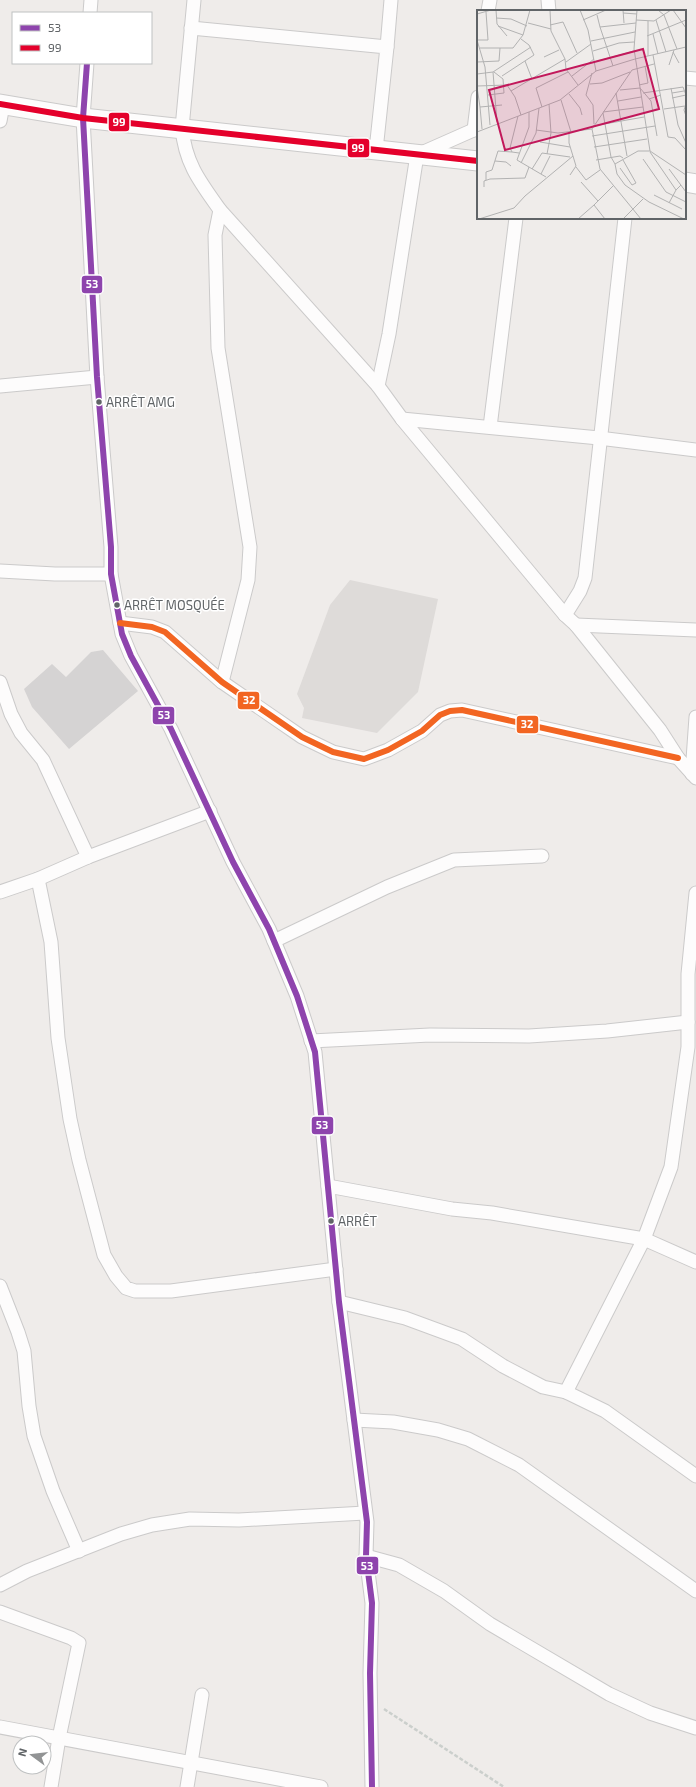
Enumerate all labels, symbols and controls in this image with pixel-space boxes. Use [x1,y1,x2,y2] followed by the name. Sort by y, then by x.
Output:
[477,10,686,219] inset map
[12,12,152,64] legend
[48,20,61,34] text: 53
[48,40,62,54] text: 99
[108,112,130,132] line badge: 99
[113,115,125,128] text: 99
[347,138,370,158] line badge: 99
[352,141,364,154] text: 99
[81,275,103,294] line badge: 53
[86,277,98,290] text: 53
[106,394,175,410] place label: ARRÊT AMG
[94,397,104,407] marker: ARRÊT AMG
[124,596,225,613] place label: ARRÊT MOSQUÉE
[112,600,122,610] marker: ARRÊT MOSQUÉE
[237,691,260,710] line badge: 32
[243,693,255,706] text: 32
[152,706,175,725] line badge: 53
[158,708,170,721] text: 53
[516,715,539,734] line badge: 32
[521,717,533,730] text: 32
[311,1116,334,1135] line badge: 53
[316,1118,328,1131] text: 53
[338,1213,377,1229] place label: ARRÊT
[326,1216,336,1226] marker: ARRÊT
[356,1556,379,1575] line badge: 53
[361,1559,373,1572] text: 53
[12,1735,52,1775] north arrow
[15,1747,29,1758] text: N

